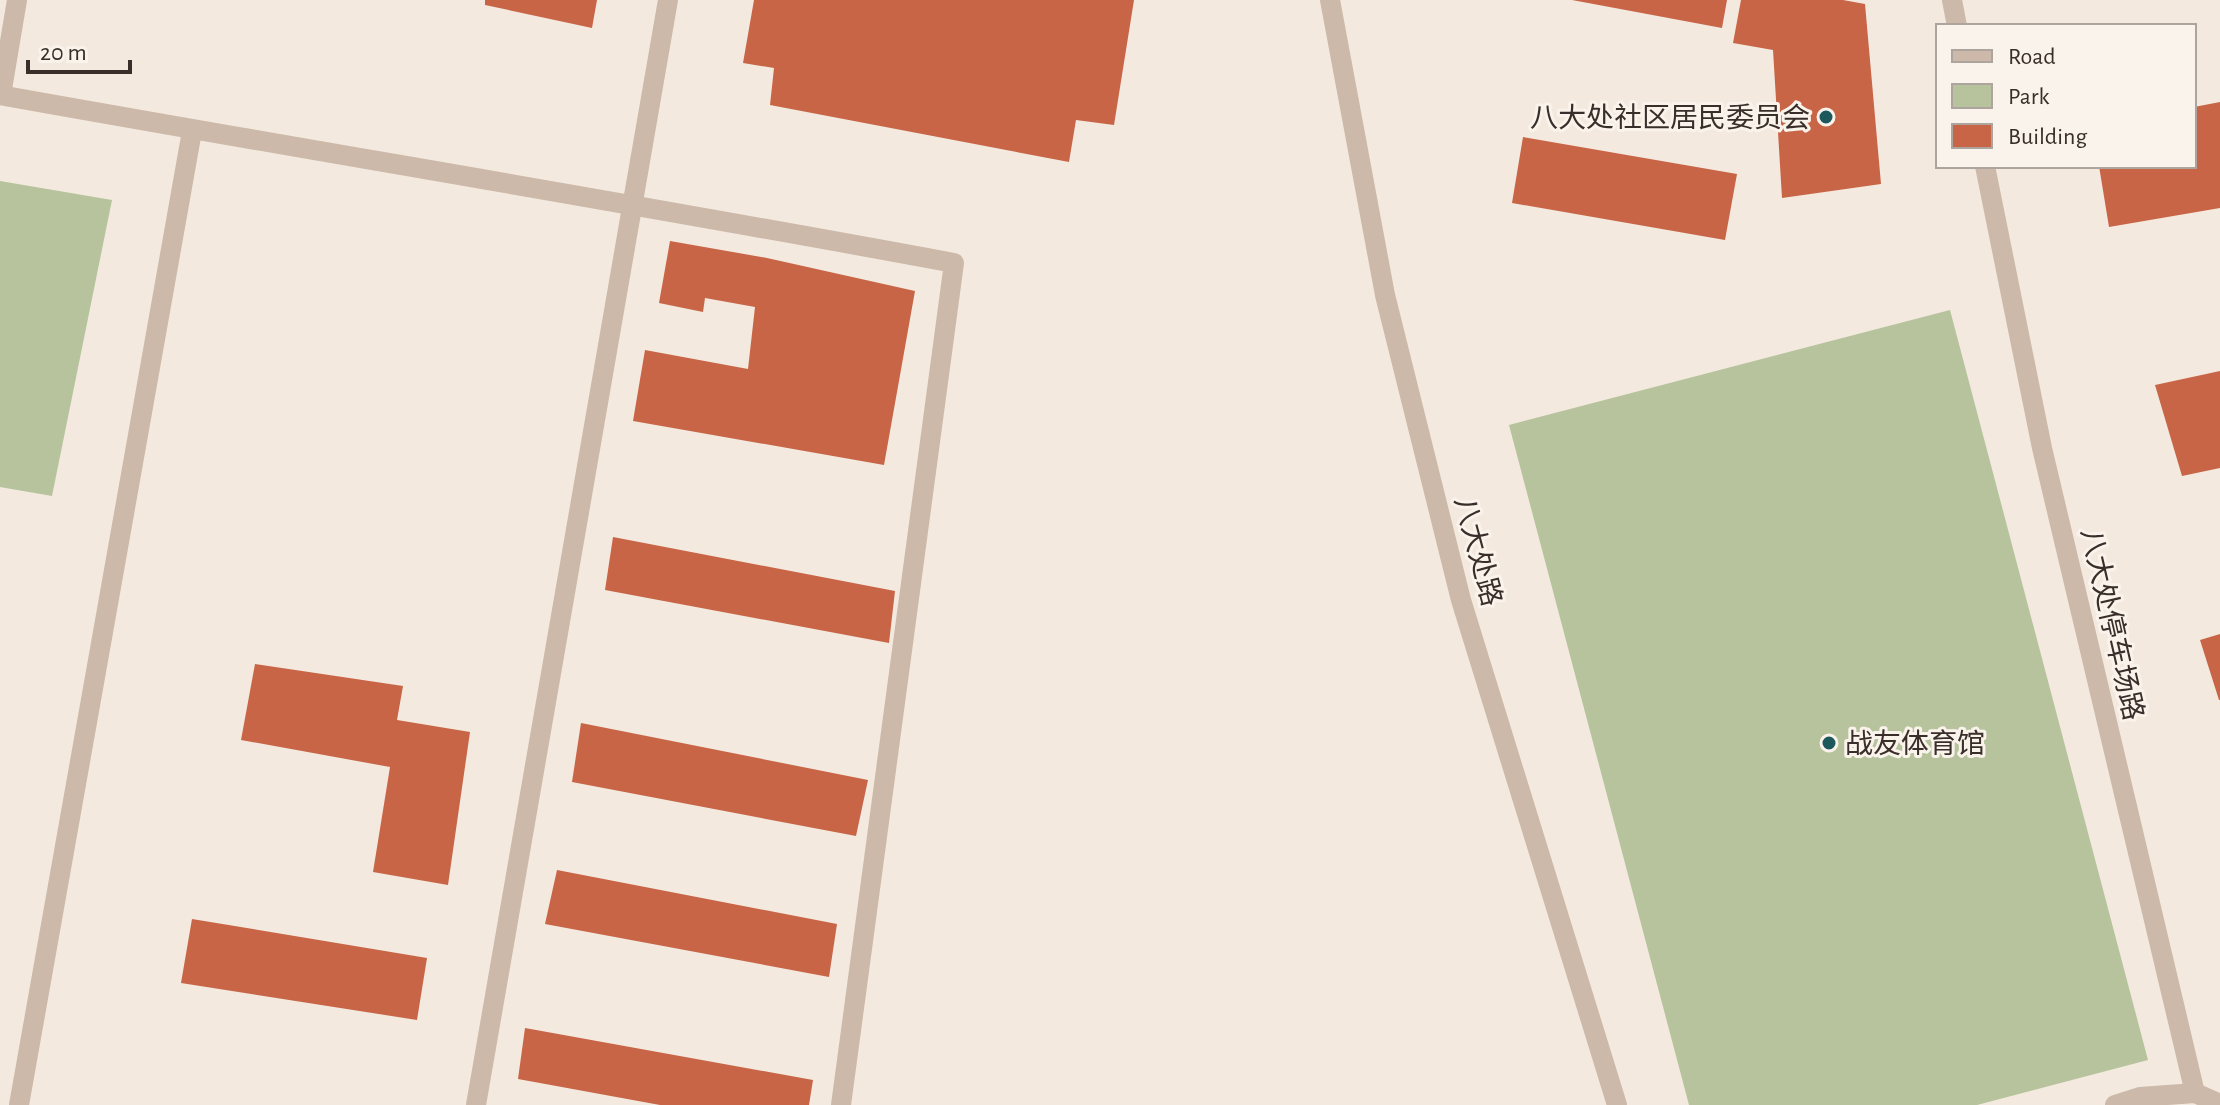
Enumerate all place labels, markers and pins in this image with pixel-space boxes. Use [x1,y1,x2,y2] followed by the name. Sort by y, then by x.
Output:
[1530,103,1810,133] place label: 八大处社区居民委员会
[1817,108,1835,126] marker: 八大处社区居民委员会
[1845,729,1985,759] place label: 战友体育馆
[1820,734,1838,752] marker: 战友体育馆

